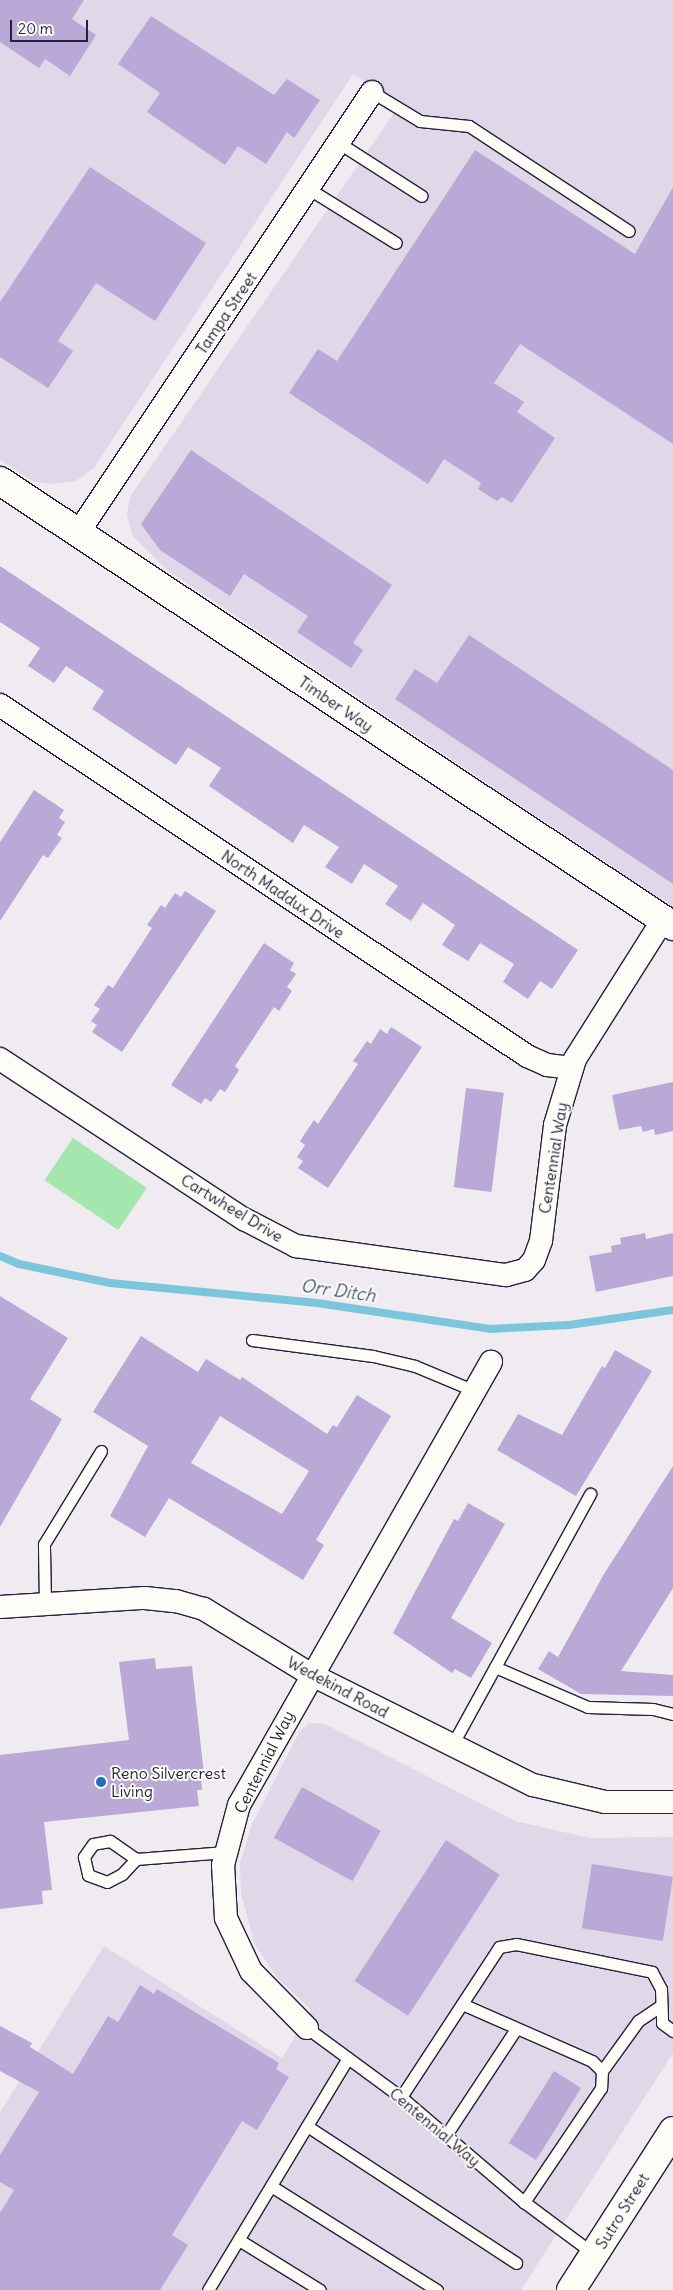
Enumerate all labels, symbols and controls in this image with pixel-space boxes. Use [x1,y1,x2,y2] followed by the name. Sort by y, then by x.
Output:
[12,10,90,42] scale bar
[18,19,53,38] text: 20 m
[191,268,261,358] street label: Tampa Street
[295,672,377,736] street label: Timber Way
[218,846,348,942] street label: North Maddux Drive
[535,1101,571,1215] street label: Centennial Way
[177,1170,287,1246] street label: Cartwheel Drive
[299,1275,377,1307] water label: Orr Ditch
[284,1652,392,1722] street label: Wedekind Road
[230,1708,298,1816] street label: Centennial Way
[111,1763,226,1801] place label: Reno Silvercrest Living
[95,1776,107,1788] marker: Reno Silvercrest Living
[386,2083,484,2171] street label: Centennial Way
[591,2170,653,2252] street label: Sutro Street

